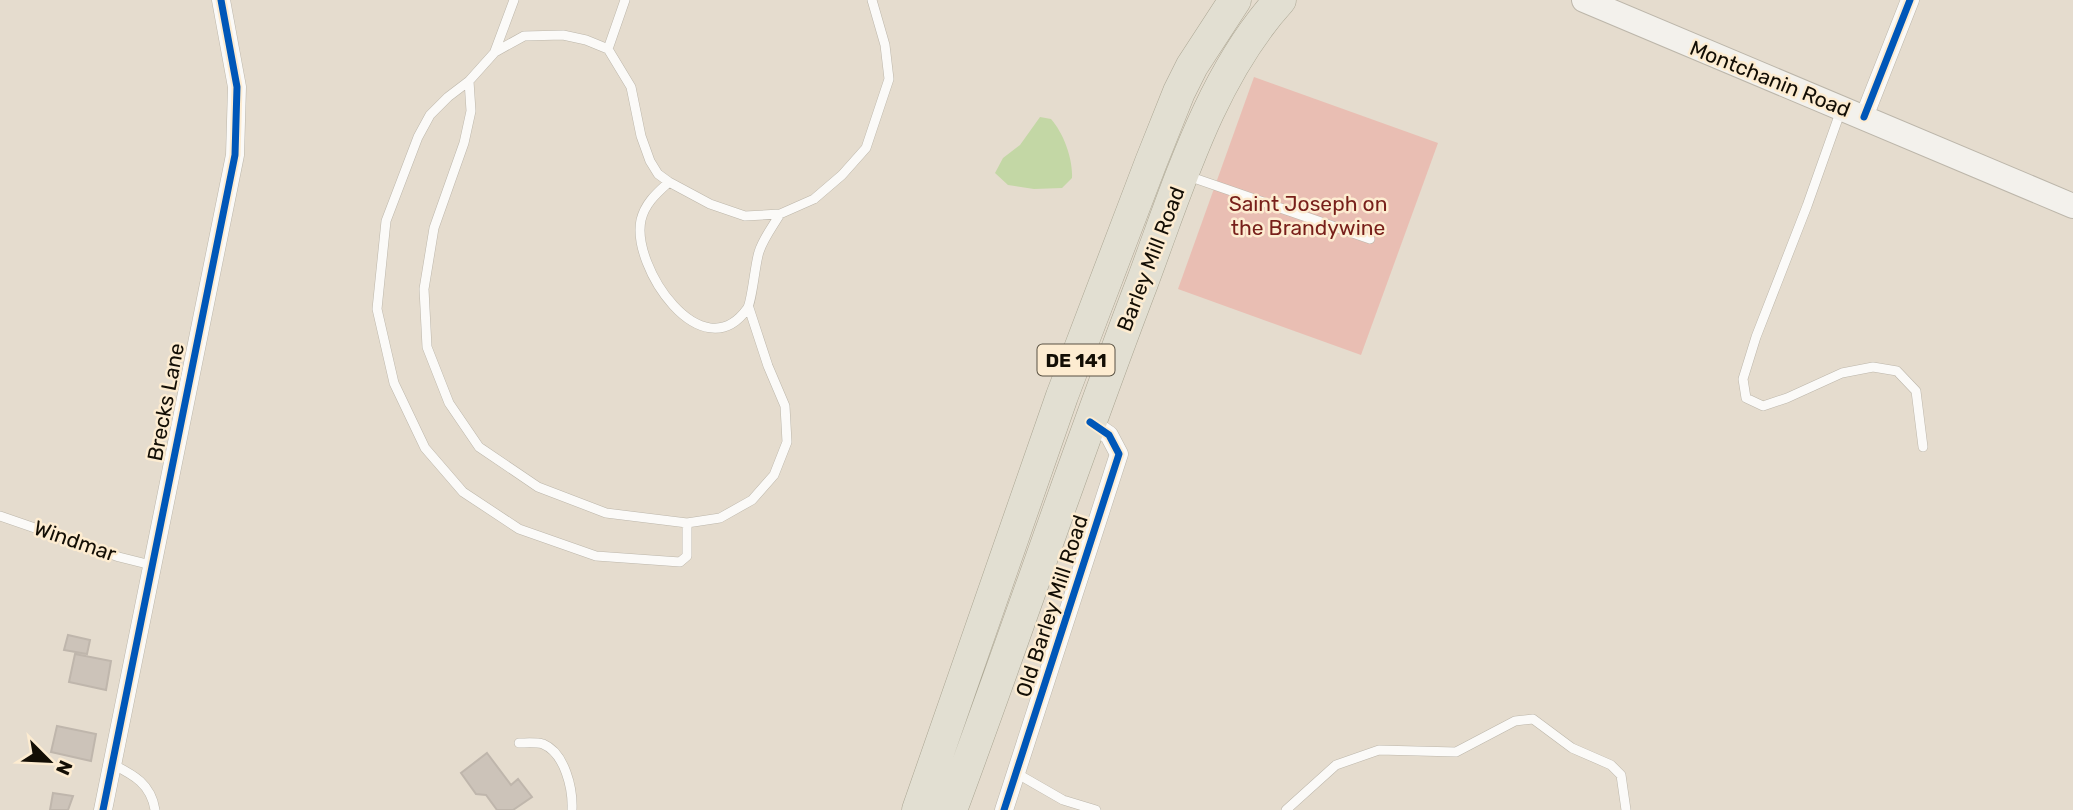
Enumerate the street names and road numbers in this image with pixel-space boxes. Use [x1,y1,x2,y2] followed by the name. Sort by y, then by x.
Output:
[1686,35,1854,122] street label: Montchanin Road
[1111,183,1190,335] street label: Barley Mill Road
[142,341,189,463] street label: Brecks Lane
[1038,344,1114,376] road number: DE 141
[1010,512,1093,700] street label: Old Barley Mill Road
[31,515,120,566] street label: Windmar

